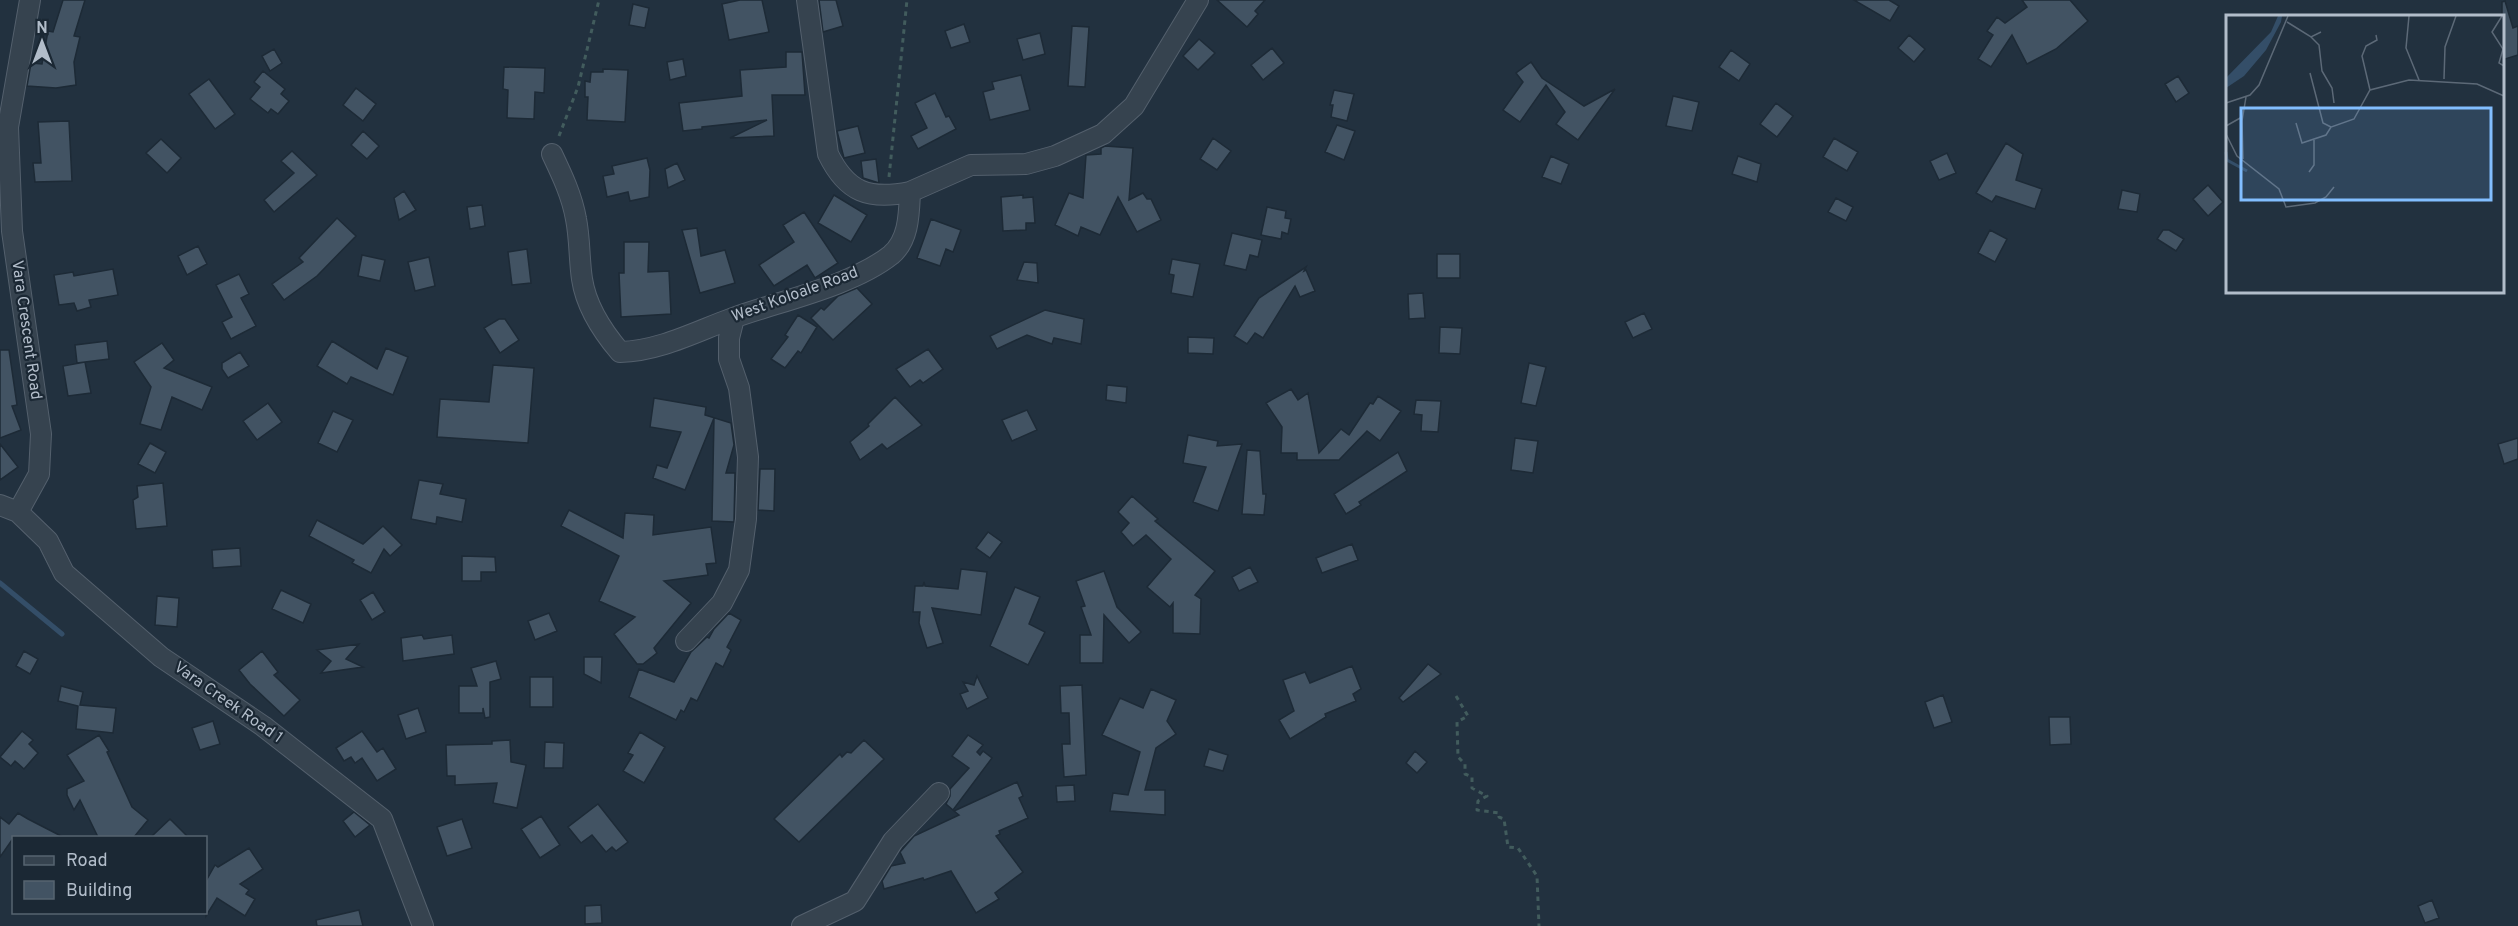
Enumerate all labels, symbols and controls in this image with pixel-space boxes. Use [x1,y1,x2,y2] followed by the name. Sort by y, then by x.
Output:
[12,12,72,72] north arrow
[2226,15,2503,292] inset map
[36,19,48,39] text: N
[6,259,46,401] street label: Vara Crescent Road
[729,263,861,327] street label: West Koloale Road
[170,658,286,748] street label: Vara Creek Road 1
[12,836,207,914] legend
[66,850,108,873] text: Road
[66,880,132,903] text: Building

